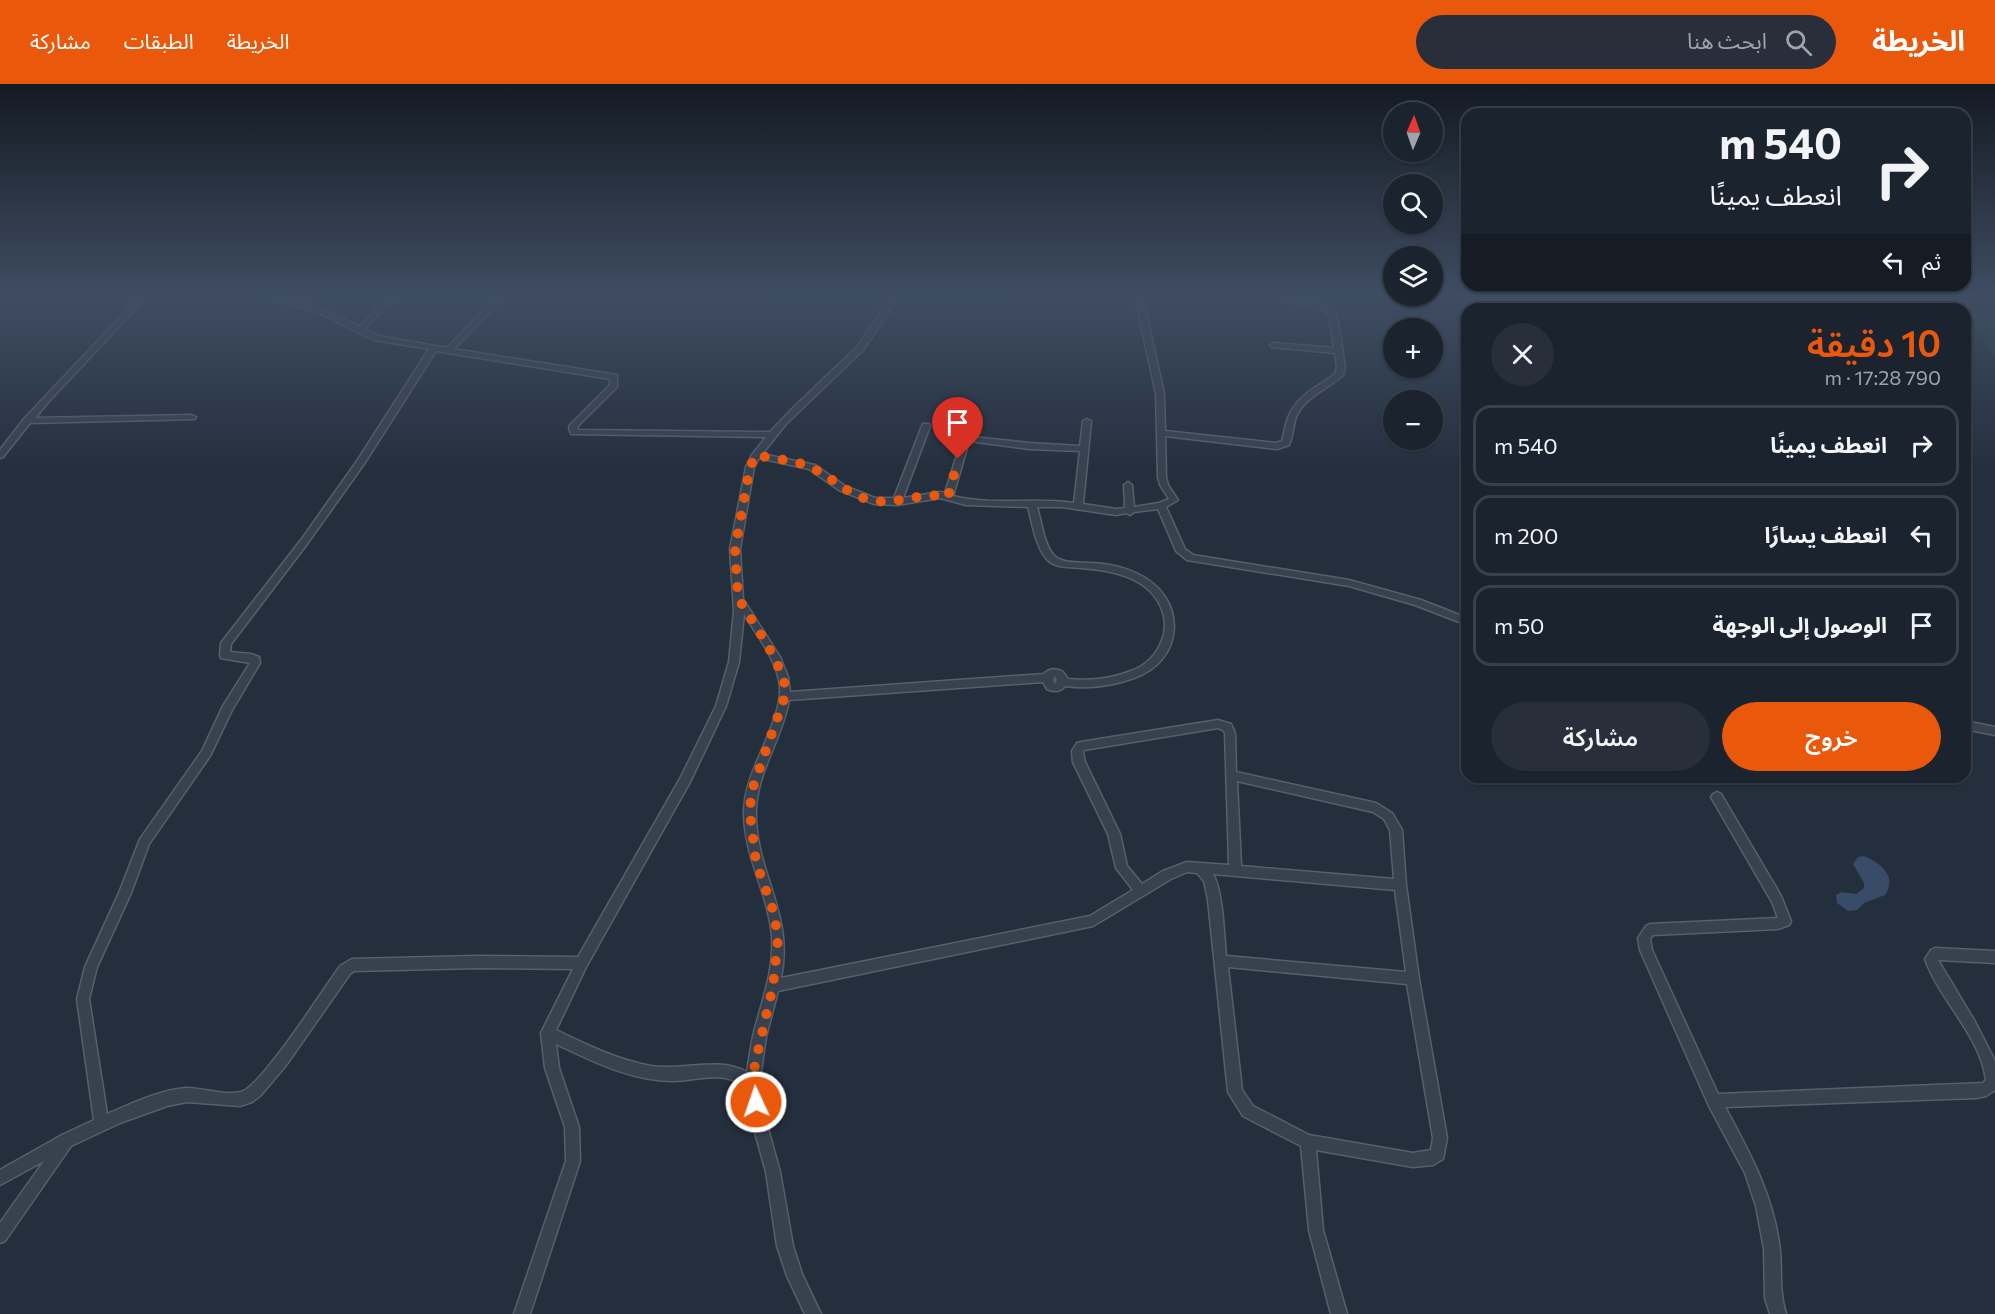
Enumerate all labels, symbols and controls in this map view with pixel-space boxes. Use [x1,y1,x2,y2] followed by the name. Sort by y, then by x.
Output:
[1416,15,1836,69] search box
[1872,23,1965,57] text: الخريطة
[1782,26,1815,59] icon: search
[1687,27,1767,54] text: ابحث هنا
[30,28,91,53] text: مشاركة
[124,28,194,53] text: الطبقات
[227,28,290,53] text: الخريطة
[1383,102,1443,162] north arrow
[1383,102,1443,450] map controls
[1719,116,1842,168] text: 540 m
[1863,132,1941,210] icon: right
[1383,174,1443,234] button: search
[1709,178,1842,211] text: انعطف يمينًا
[1383,246,1443,306] button: layers
[1877,246,1910,279] icon: left
[1922,248,1941,275] text: ثم
[1383,318,1443,378] button: +
[1807,320,1941,364] text: 10 دقيقة
[1491,323,1554,386] button: close
[1825,365,1941,389] text: 790 m · 17:28
[1383,390,1443,450] button: −
[932,397,983,459] pin
[941,406,974,439] icon: arrive
[1905,429,1938,462] icon: right
[1770,431,1887,458] text: انعطف يمينًا
[1494,432,1558,459] text: 540 m
[1905,519,1938,552] icon: left
[1765,521,1887,548] text: انعطف يسارًا
[1494,522,1558,549] text: 200 m
[1905,609,1938,642] icon: arrive
[1712,611,1887,638] text: الوصول إلى الوجهة
[1494,612,1544,639] text: 50 m
[1491,702,1710,771] button: مشاركة
[1722,702,1941,771] button: خروج
[724,1070,788,1134] position arrow

